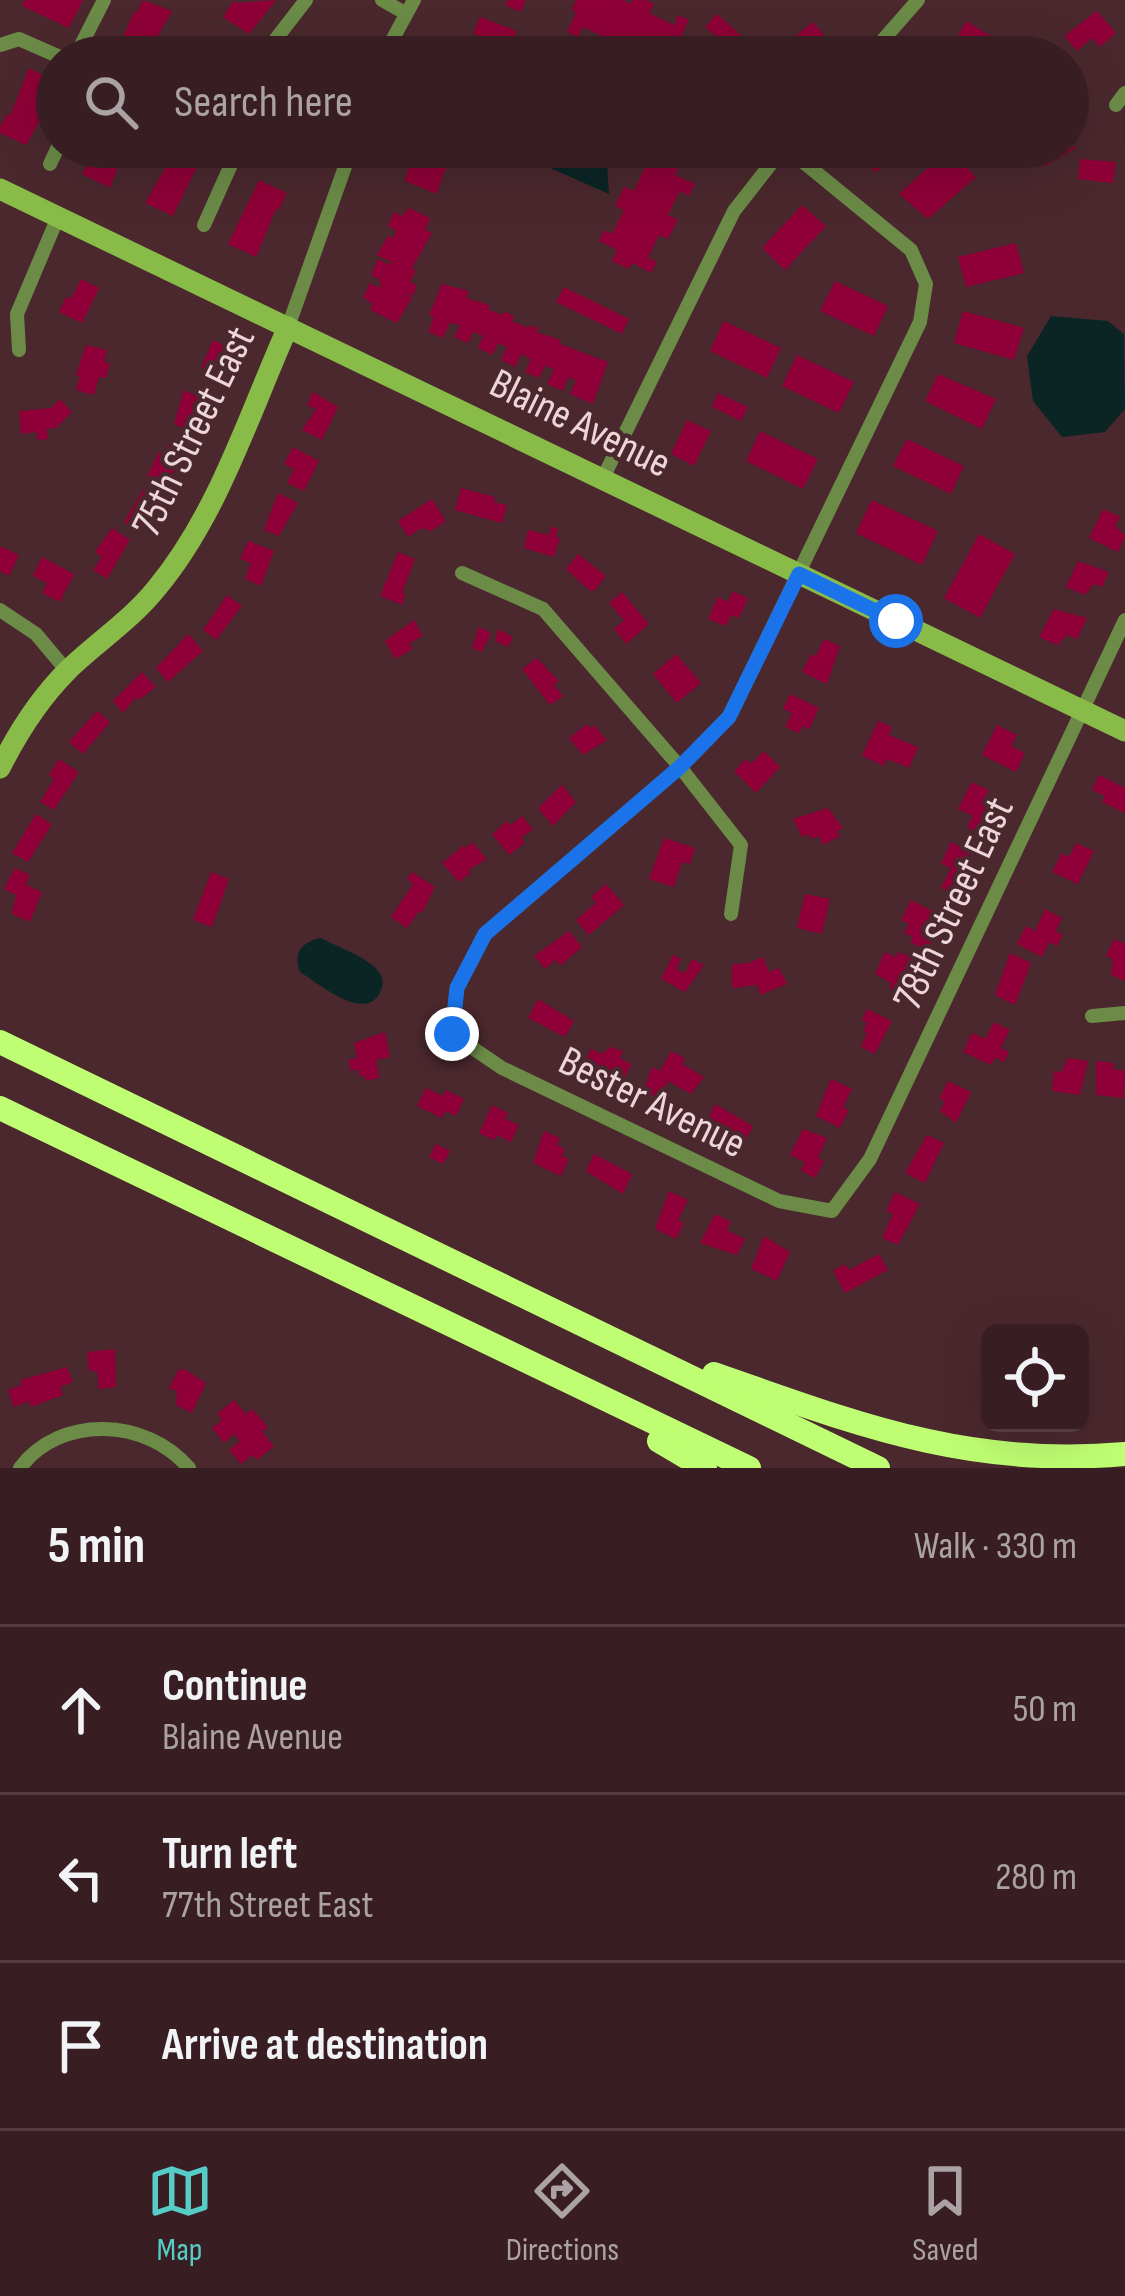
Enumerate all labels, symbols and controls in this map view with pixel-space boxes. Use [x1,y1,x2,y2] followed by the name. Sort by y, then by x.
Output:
[36,36,1089,168] search box
[78,69,144,135] icon: search
[174,75,353,130] text: Search here
[121,319,267,545] street label: 75th Street East
[481,358,679,490] street label: Blaine Avenue
[869,594,923,648] route start
[883,790,1025,1018] street label: 78th Street East
[425,1007,479,1061] route end
[550,1036,754,1170] street label: Bester Avenue
[981,1324,1089,1432] map controls
[981,1324,1089,1432] button: locate
[48,1516,145,1577] text: 5 min
[914,1523,1077,1570] text: Walk · 330 m
[162,1659,308,1714] text: Continue
[48,1677,114,1743] icon: ahead
[1013,1686,1077,1733] text: 50 m
[162,1714,343,1761] text: Blaine Avenue
[162,1827,297,1882] text: Turn left
[48,1845,114,1911] icon: left
[995,1854,1077,1901] text: 280 m
[162,1882,373,1929] text: 77th Street East
[48,2013,114,2079] icon: arrive
[162,2018,488,2073] text: Arrive at destination
[147,2158,213,2270] tab: Map
[506,2158,619,2270] tab: Directions
[912,2158,978,2270] tab: Saved

